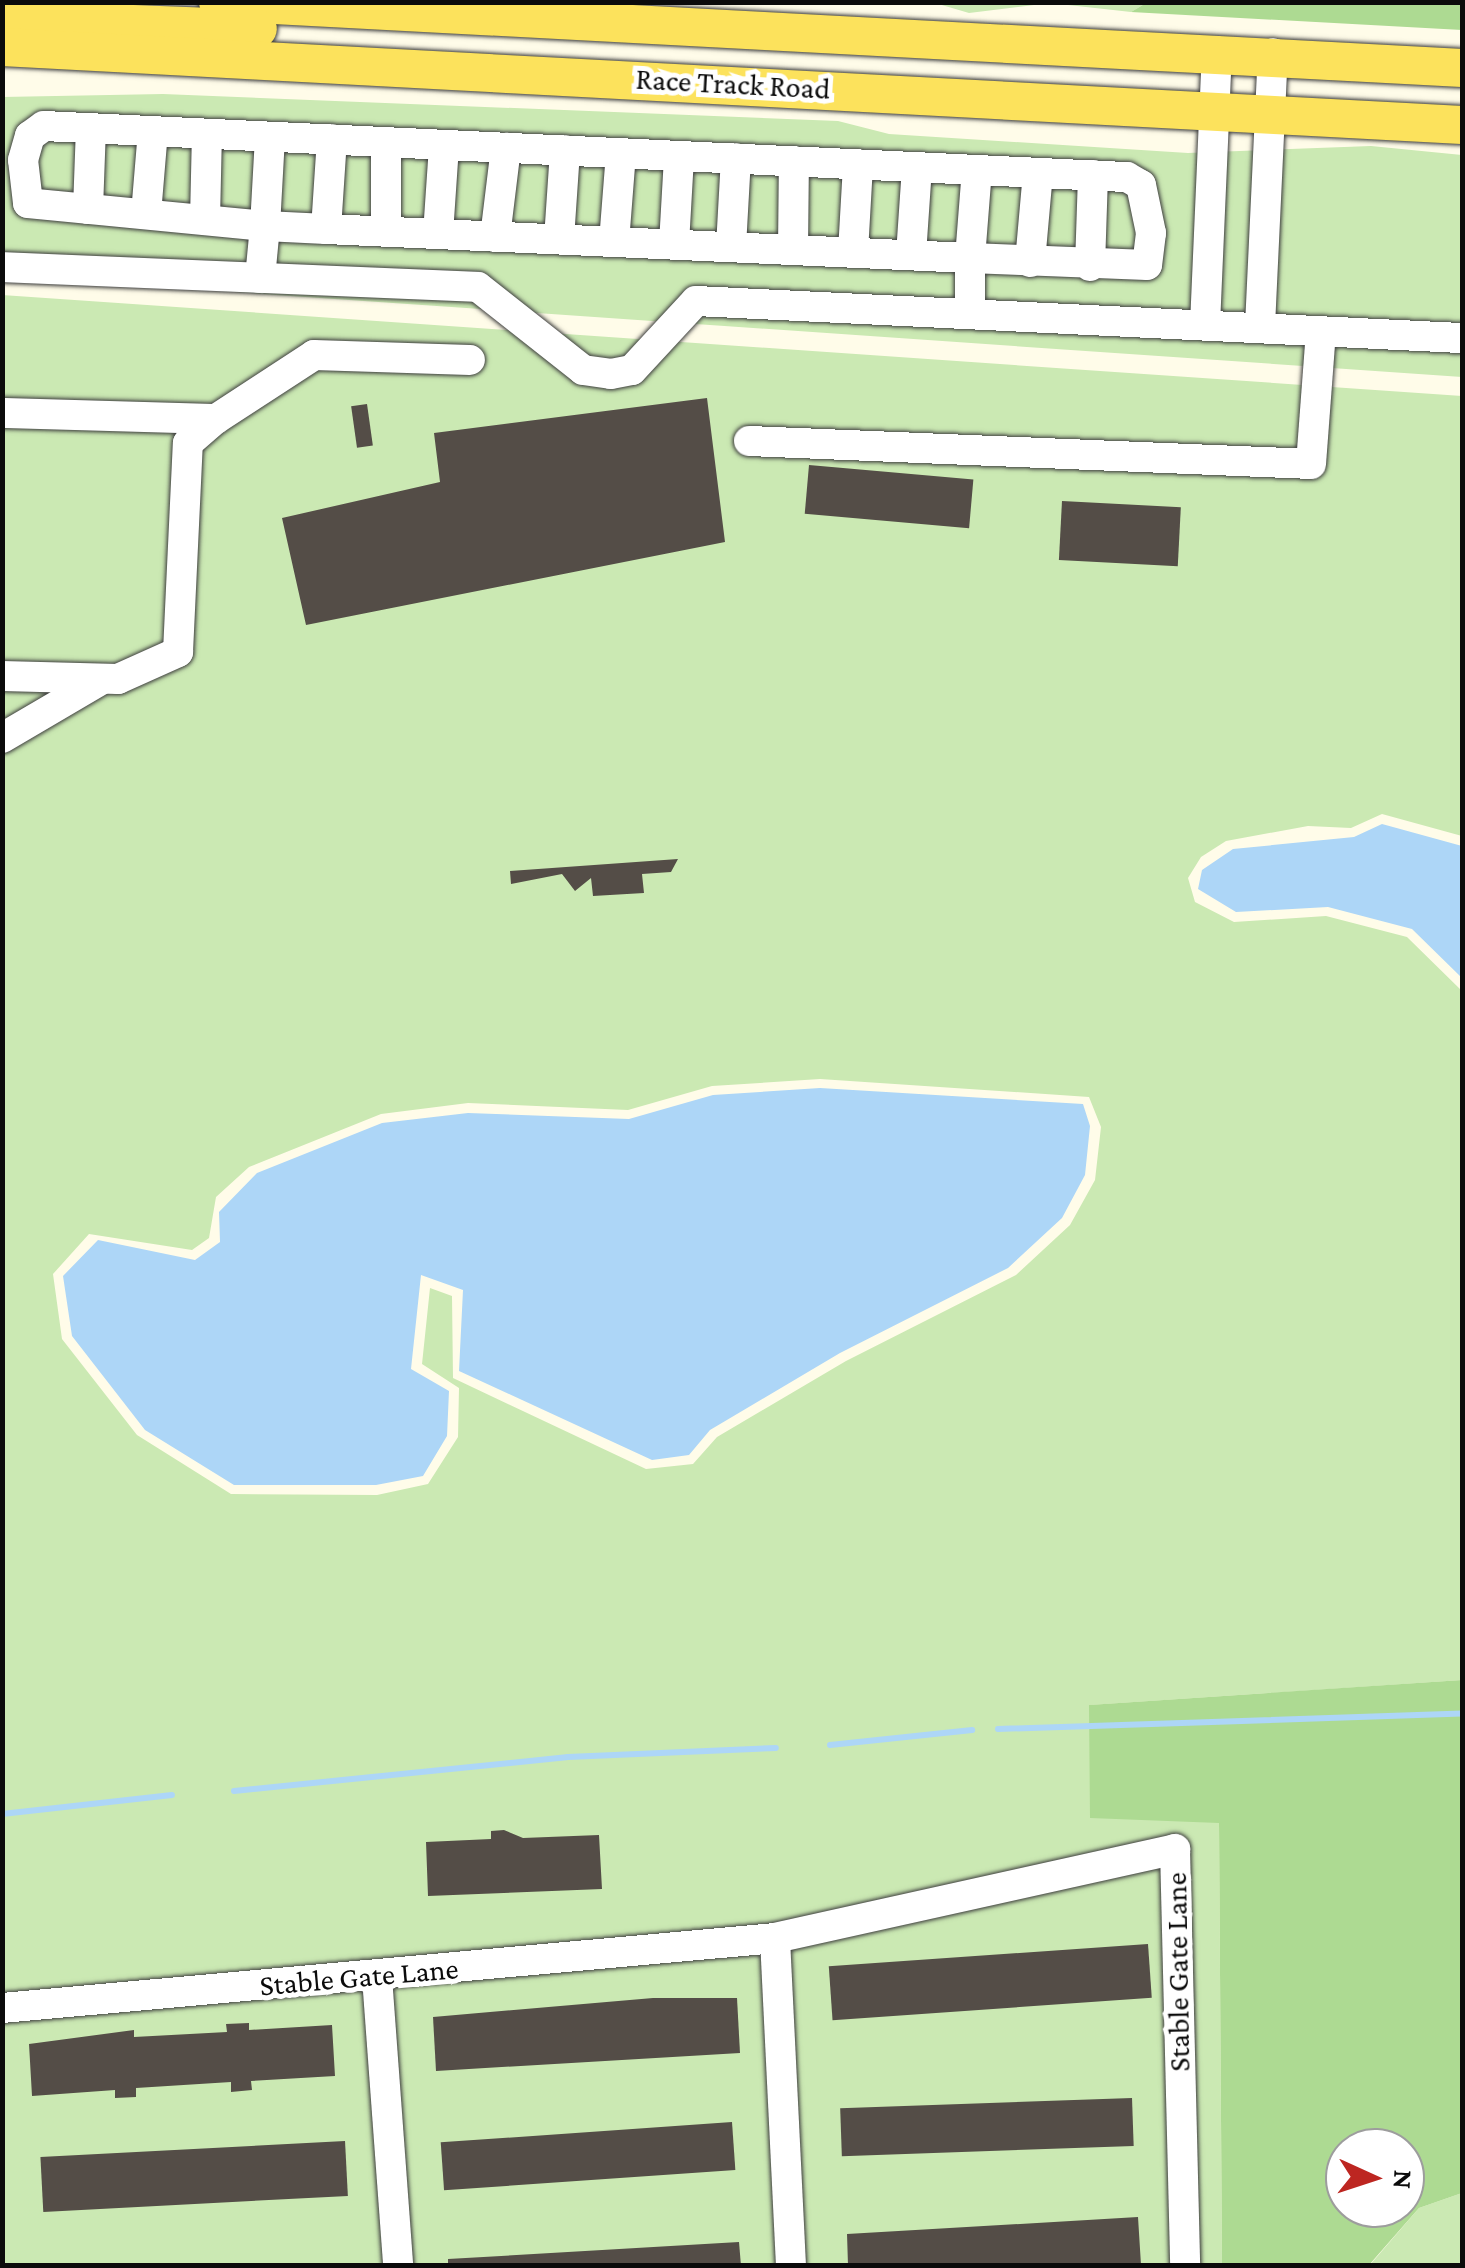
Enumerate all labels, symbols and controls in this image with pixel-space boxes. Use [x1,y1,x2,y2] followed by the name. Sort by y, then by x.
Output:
[635,61,831,107] street label: Race Track Road
[1158,1872,1198,2072] street label: Stable Gate Lane
[258,1950,460,2004] street label: Stable Gate Lane
[1325,2128,1425,2228] north arrow
[1387,2169,1419,2190] text: N

